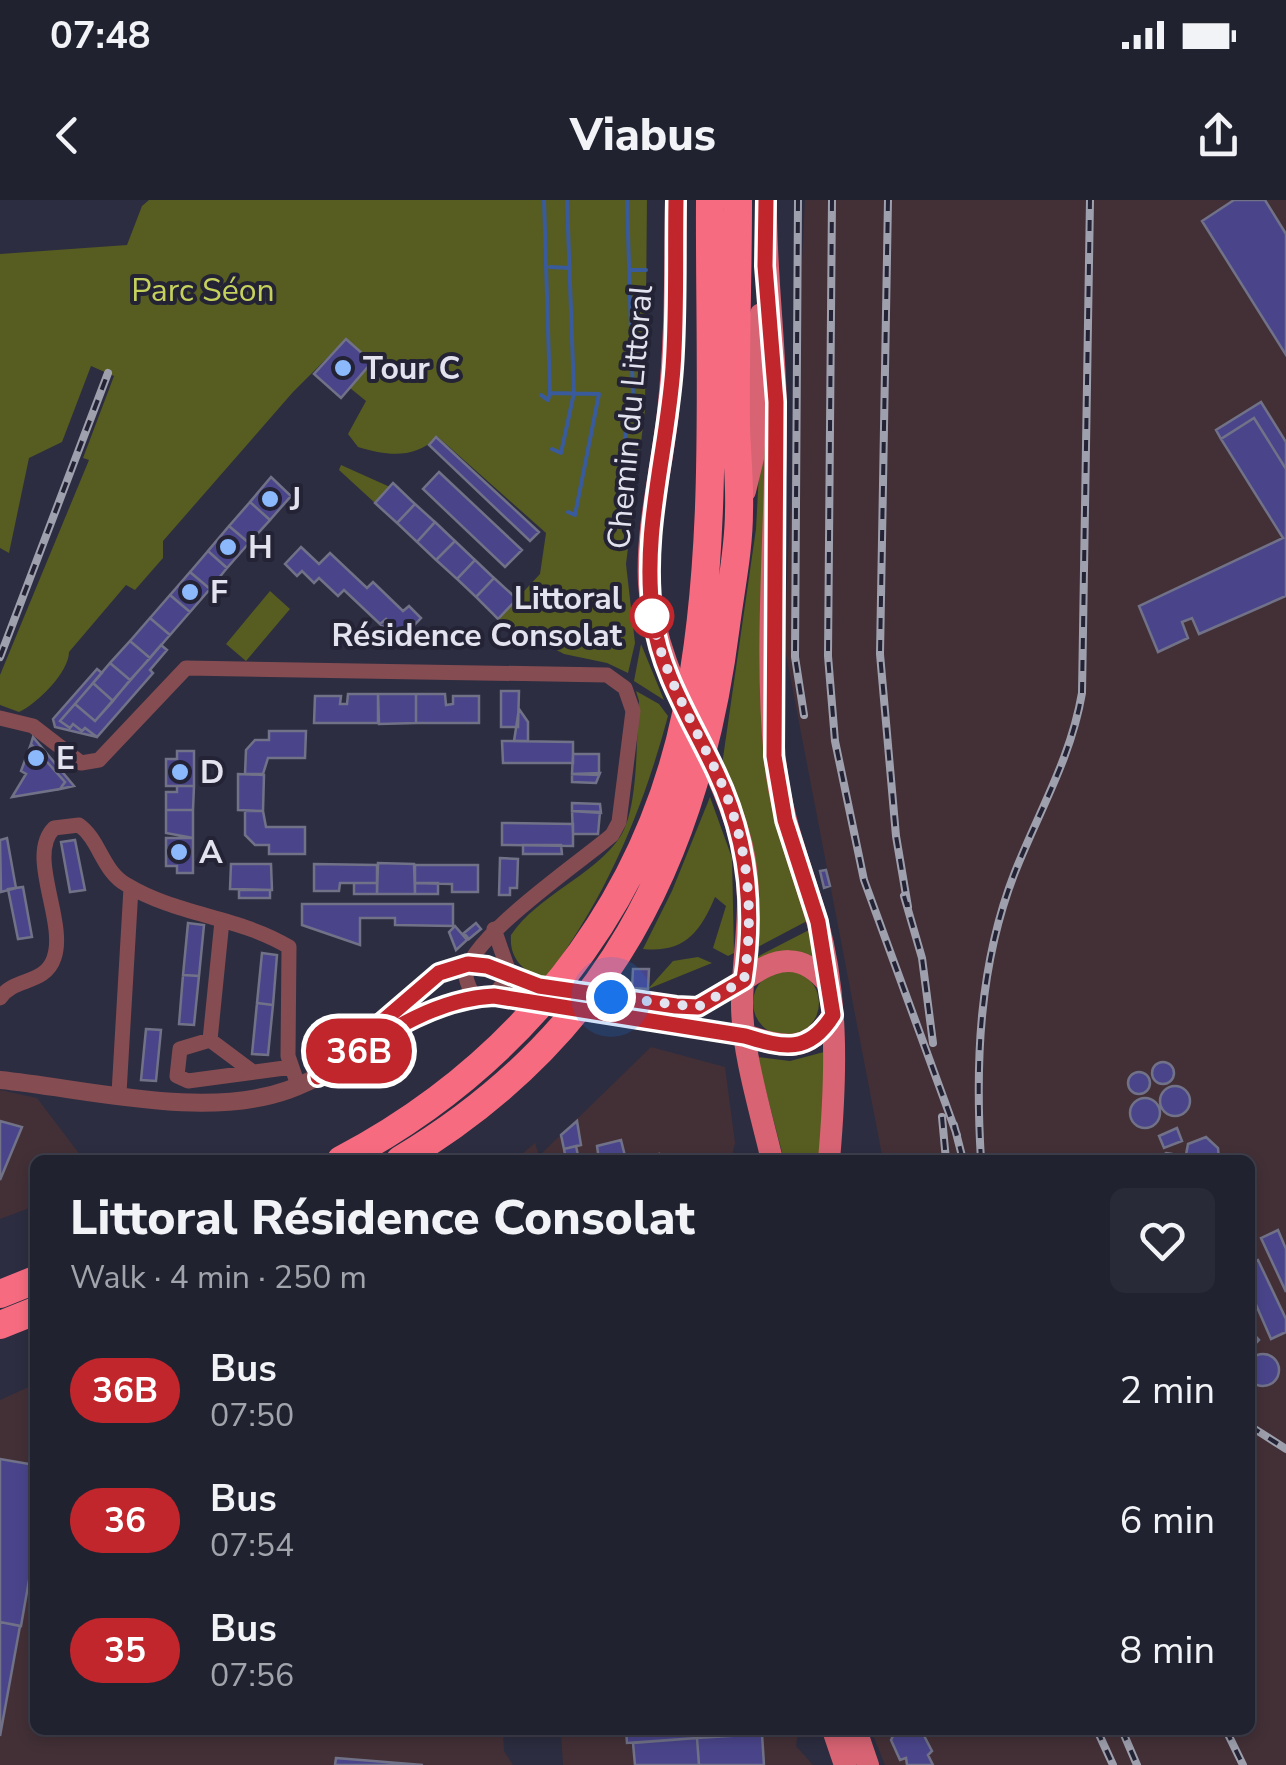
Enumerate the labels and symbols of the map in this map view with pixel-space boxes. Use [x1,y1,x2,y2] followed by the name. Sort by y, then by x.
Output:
[131,269,275,312] park label: Parc Séon
[597,283,663,551] street label: Chemin du Littoral
[363,347,460,390] place label: Tour C
[332,357,354,379] marker: Tour C
[289,478,301,521] place label: J
[259,488,281,510] marker: J
[248,526,273,569] place label: H
[217,536,239,558] marker: H
[210,571,228,614] place label: F
[332,577,623,657] place label: Littoral Résidence Consolat
[179,581,201,603] marker: F
[631,595,673,637] marker: Littoral Résidence Consolat
[56,737,75,780] place label: E
[25,747,47,769] marker: E
[200,751,224,794] place label: D
[169,761,191,783] marker: D
[199,831,223,874] place label: A
[168,841,190,863] marker: A
[586,972,636,1022] your location
[302,1018,416,1084] line badge: 36B

